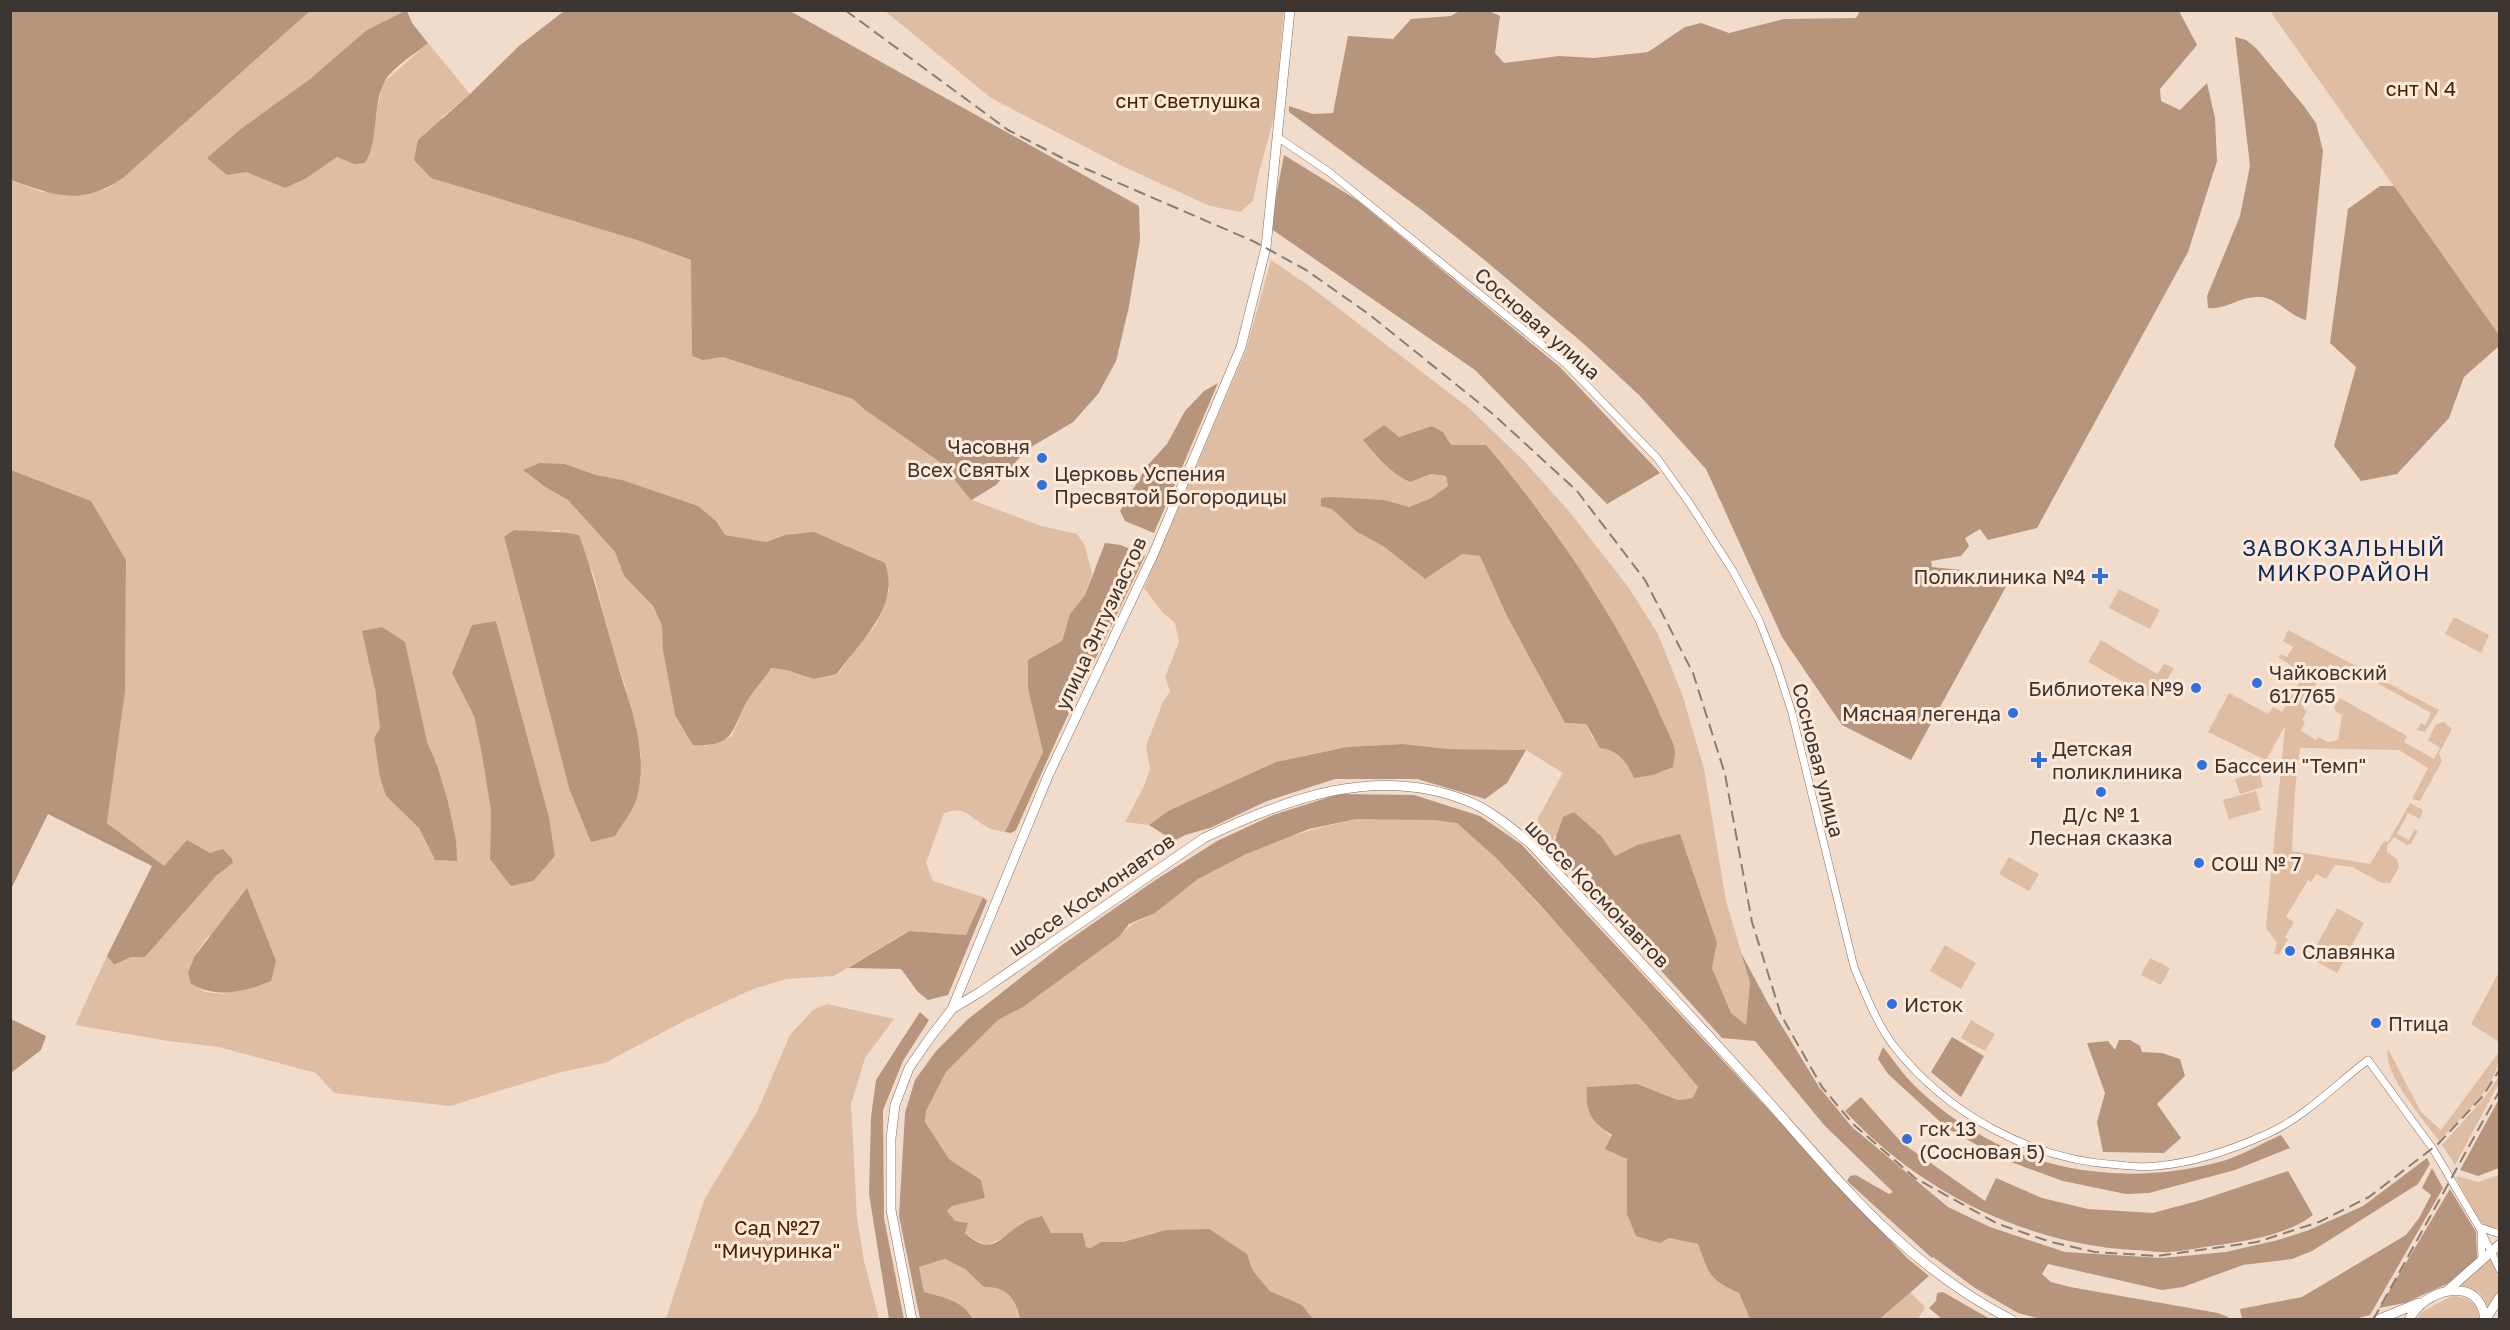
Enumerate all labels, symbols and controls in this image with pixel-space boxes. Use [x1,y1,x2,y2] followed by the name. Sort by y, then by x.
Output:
[2386,76,2456,100] park label: снт N 4
[1116,88,1260,112] park label: снт Светлушка
[1470,262,1606,384] street label: Сосновая улица
[907,434,1030,481] place label: Часовня Всех Святых
[1035,451,1049,465] marker: Часовня Всех Святых
[1054,461,1287,508] place label: Церковь Успения Пресвятой Богородицы
[1035,478,1049,492] marker: Церковь Успения Пресвятой Богородицы
[1049,533,1151,713] street label: улица Энтузиастов
[2242,534,2446,586] district label: ЗАВОКЗАЛЬНЫЙ МИКРОРАЙОН
[1913,564,2086,588] place label: Поликлиника №4
[2091,567,2109,585] marker: Поликлиника №4
[2269,660,2387,707] place label: Чайковский 617765
[2028,676,2184,700] place label: Библиотека №9
[2250,676,2264,690] marker: Чайковский 617765
[1788,680,1850,840] street label: Сосновая улица
[2189,681,2203,695] marker: Библиотека №9
[1842,701,2001,725] place label: Мясная легенда
[2006,706,2020,720] marker: Мясная легенда
[2052,736,2183,783] place label: Детская поликлиника
[2030,751,2048,769] marker: Детская поликлиника
[2214,753,2366,777] place label: Бассеин "Темп"
[2195,758,2209,772] marker: Бассеин "Темп"
[2094,785,2108,799] marker: Д/с № 1 Лесная сказка
[2029,802,2173,849] place label: Д/с № 1 Лесная сказка
[1521,814,1675,972] street label: шоссе Космонавтов
[1003,828,1179,960] street label: шоссе Космонавтов
[2211,851,2301,875] place label: СОШ № 7
[2192,856,2206,870] marker: СОШ № 7
[2302,939,2396,963] place label: Славянка
[2283,944,2297,958] marker: Славянка
[1904,992,1963,1016] place label: Исток
[1885,997,1899,1011] marker: Исток
[2388,1011,2449,1035] place label: Птица
[2369,1016,2383,1030] marker: Птица
[1919,1116,2046,1163] place label: гск 13 (Сосновая 5)
[1900,1132,1914,1146] marker: гск 13 (Сосновая 5)
[714,1215,840,1262] park label: Сад №27 "Мичуринка"

